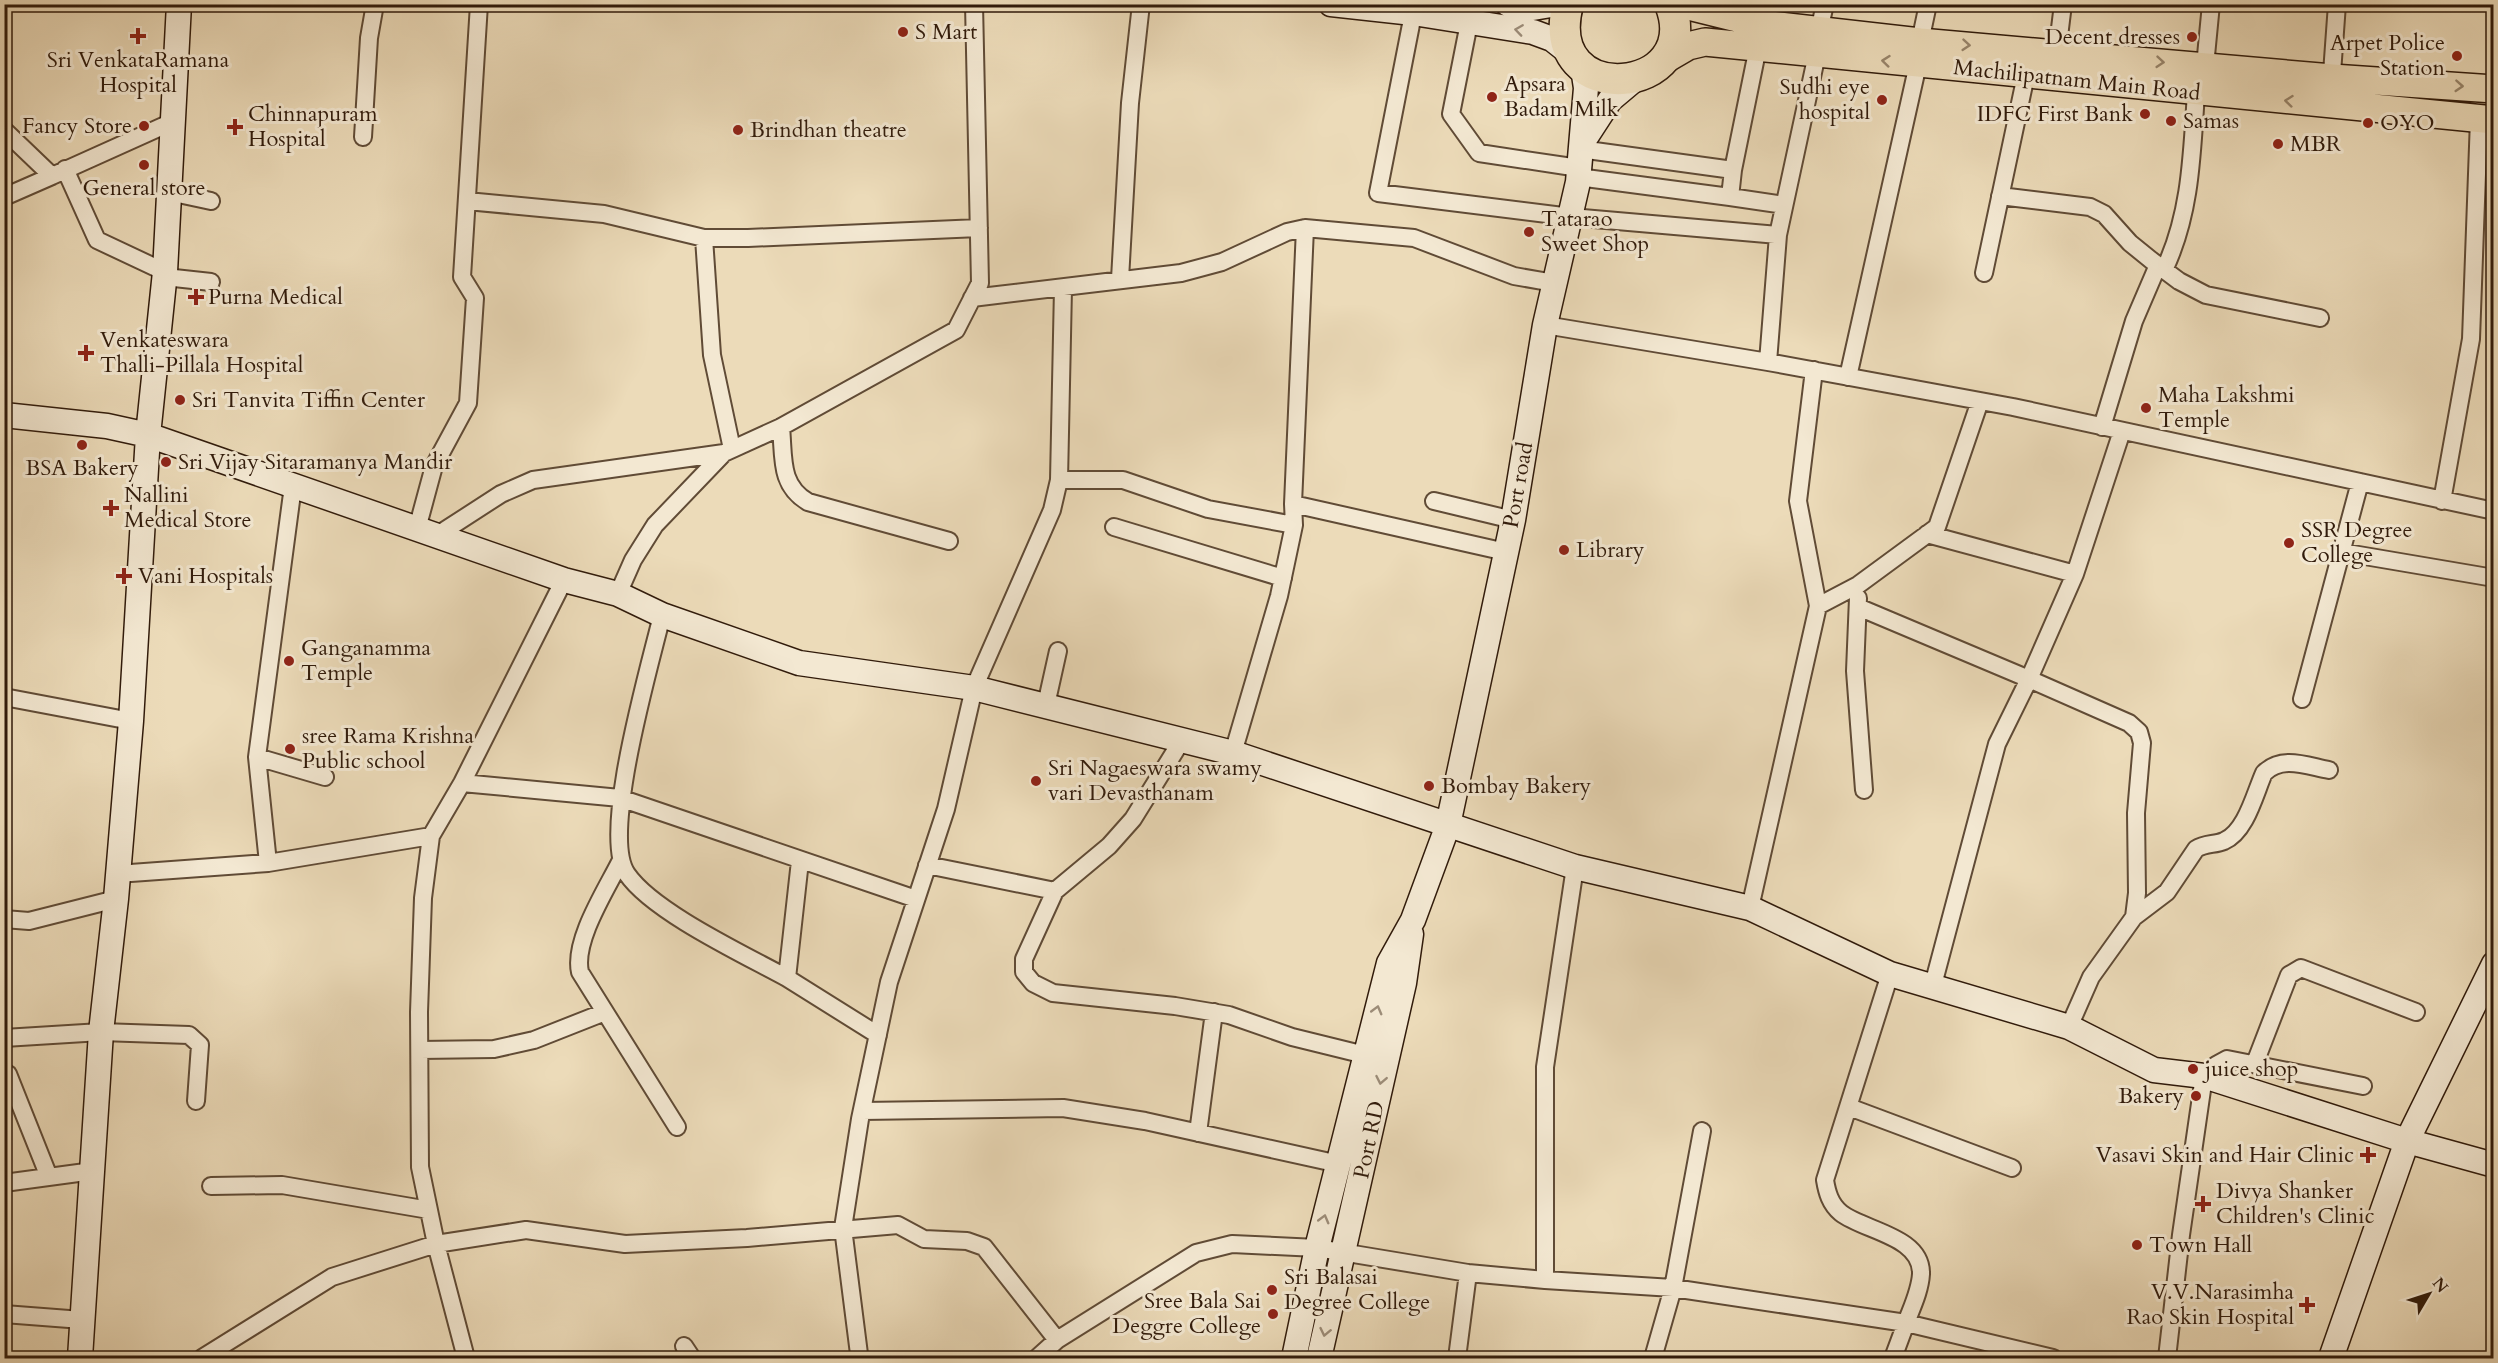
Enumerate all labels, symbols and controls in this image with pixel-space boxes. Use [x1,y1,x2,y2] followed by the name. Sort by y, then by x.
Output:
[915,17,977,47] place label: S Mart
[2045,22,2180,52] place label: Decent dresses
[1514,24,1524,36] one-way arrow
[896,25,910,39] marker: S Mart
[129,27,147,45] marker: Sri VenkataRamana Hospital
[2330,28,2445,83] place label: Arpet Police Station
[2185,30,2199,44] marker: Decent dresses
[1962,39,1971,52] one-way arrow
[47,45,230,100] place label: Sri VenkataRamana Hospital
[2450,49,2464,63] marker: Arpet Police Station
[1952,52,2202,108] street label: Machilipatnam Main Road
[1881,55,1890,68] one-way arrow
[2156,55,2165,68] one-way arrow
[1504,69,1619,124] place label: Apsara Badam Milk
[1779,72,1870,127] place label: Sudhi eye hospital
[2455,80,2464,93] one-way arrow
[1485,90,1499,104] marker: Apsara Badam Milk
[1875,93,1889,107] marker: Sudhi eye hospital
[2284,95,2293,108] one-way arrow
[248,99,378,154] place label: Chinnapuram Hospital
[1977,99,2133,129] place label: IDFC First Bank
[2183,106,2239,136] place label: Samas
[2138,107,2152,121] marker: IDFC First Bank
[2380,108,2434,138] place label: OYO
[22,111,132,141] place label: Fancy Store
[2164,114,2178,128] marker: Samas
[750,115,907,145] place label: Brindhan theatre
[2361,116,2375,130] marker: OYO
[226,118,244,136] marker: Chinnapuram Hospital
[137,119,151,133] marker: Fancy Store
[731,123,745,137] marker: Brindhan theatre
[2290,129,2342,159] place label: MBR
[2271,137,2285,151] marker: MBR
[137,158,151,172] marker: General store
[82,173,206,203] place label: General store
[1541,204,1649,259] place label: Tatarao Sweet Shop
[1522,225,1536,239] marker: Tatarao Sweet Shop
[208,282,343,312] place label: Purna Medical
[189,290,203,304] marker: Purna Medical
[100,325,304,380] place label: Venkateswara Thalli-Pillala Hospital
[77,344,95,362] marker: Venkateswara Thalli-Pillala Hospital
[2158,380,2295,435] place label: Maha Lakshmi Temple
[192,385,426,415] place label: Sri Tanvita Tiffin Center
[173,393,187,407] marker: Sri Tanvita Tiffin Center
[2139,401,2153,415] marker: Maha Lakshmi Temple
[75,438,89,452] marker: BSA Bakery
[1496,439,1540,530] street label: Port road
[178,447,453,477] place label: Sri Vijay Sitaramanya Mandir
[25,453,139,483] place label: BSA Bakery
[159,455,173,469] marker: Sri Vijay Sitaramanya Mandir
[124,480,252,535] place label: Nallini Medical Store
[102,499,120,517] marker: Nallini Medical Store
[2301,515,2412,570] place label: SSR Degree College
[1576,535,1645,565] place label: Library
[2282,536,2296,550] marker: SSR Degree College
[1557,543,1571,557] marker: Library
[138,561,273,591] place label: Vani Hospitals
[115,567,133,585] marker: Vani Hospitals
[301,633,431,688] place label: Ganganamma Temple
[282,654,296,668] marker: Ganganamma Temple
[302,721,475,776] place label: sree Rama Krishna Public school
[283,742,297,756] marker: sree Rama Krishna Public school
[1048,753,1262,808] place label: Sri Nagaeswara swamy vari Devasthanam
[1441,771,1592,801] place label: Bombay Bakery
[1029,774,1043,788] marker: Sri Nagaeswara swamy vari Devasthanam
[1422,779,1436,793] marker: Bombay Bakery
[1370,1005,1383,1015] one-way arrow
[2202,1054,2298,1084] place label: juice shop
[2186,1062,2200,1076] marker: juice shop
[1375,1075,1388,1085] one-way arrow
[2118,1081,2184,1111] place label: Bakery
[2189,1089,2203,1103] marker: Bakery
[1346,1098,1392,1182] street label: Port RD
[2096,1140,2354,1170] place label: Vasavi Skin and Hair Clinic
[2359,1146,2377,1164] marker: Vasavi Skin and Hair Clinic
[2216,1176,2375,1231] place label: Divya Shanker Children's Clinic
[2194,1195,2212,1213] marker: Divya Shanker Children's Clinic
[1317,1215,1330,1225] one-way arrow
[2149,1230,2253,1260] place label: Town Hall
[2130,1238,2144,1252] marker: Town Hall
[1284,1262,1430,1317] place label: Sri Balasai Degree College
[2399,1264,2459,1324] north arrow
[2427,1273,2453,1298] text: N
[2126,1277,2294,1332] place label: V.V.Narasimha Rao Skin Hospital
[1265,1283,1279,1297] marker: Sri Balasai Degree College
[1112,1286,1261,1341] place label: Sree Bala Sai Deggre College
[2298,1296,2316,1314] marker: V.V.Narasimha Rao Skin Hospital
[1266,1307,1280,1321] marker: Sree Bala Sai Deggre College
[1319,1326,1332,1336] one-way arrow

